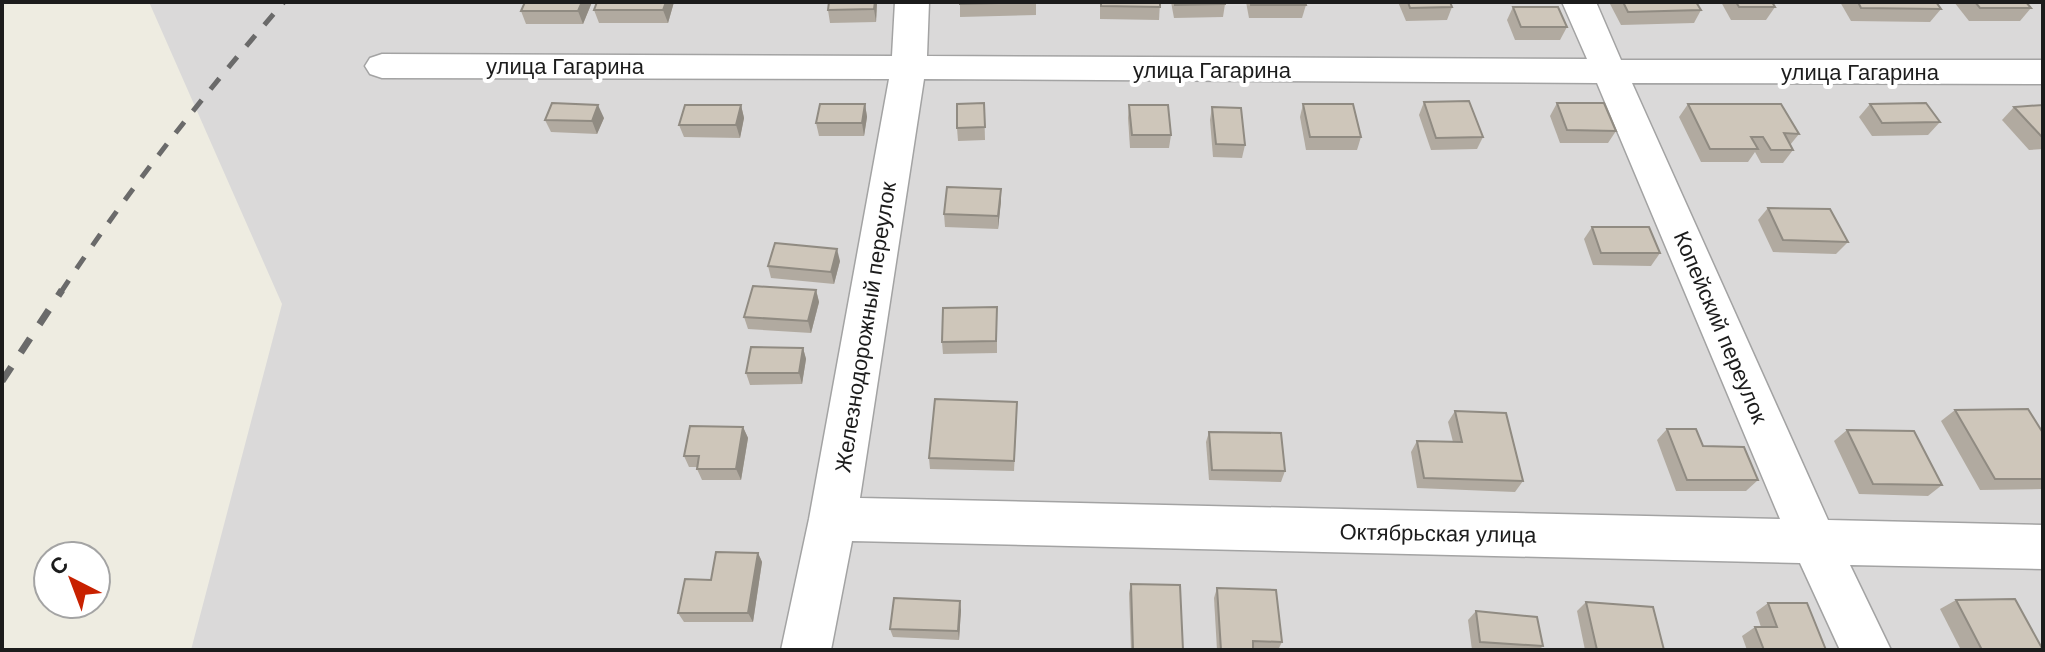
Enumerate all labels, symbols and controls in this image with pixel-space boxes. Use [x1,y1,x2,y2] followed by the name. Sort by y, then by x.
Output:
[486,52,645,81] street label: улица Гагарина
[1133,56,1292,85] street label: улица Гагарина
[1781,58,1940,87] street label: улица Гагарина
[828,179,903,475] street label: Железнодорожный переулок
[1667,227,1774,428] street label: Копейский переулок
[1339,517,1537,550] street label: Октябрьская улица
[32,540,112,620] north arrow
[43,549,75,582] text: С

